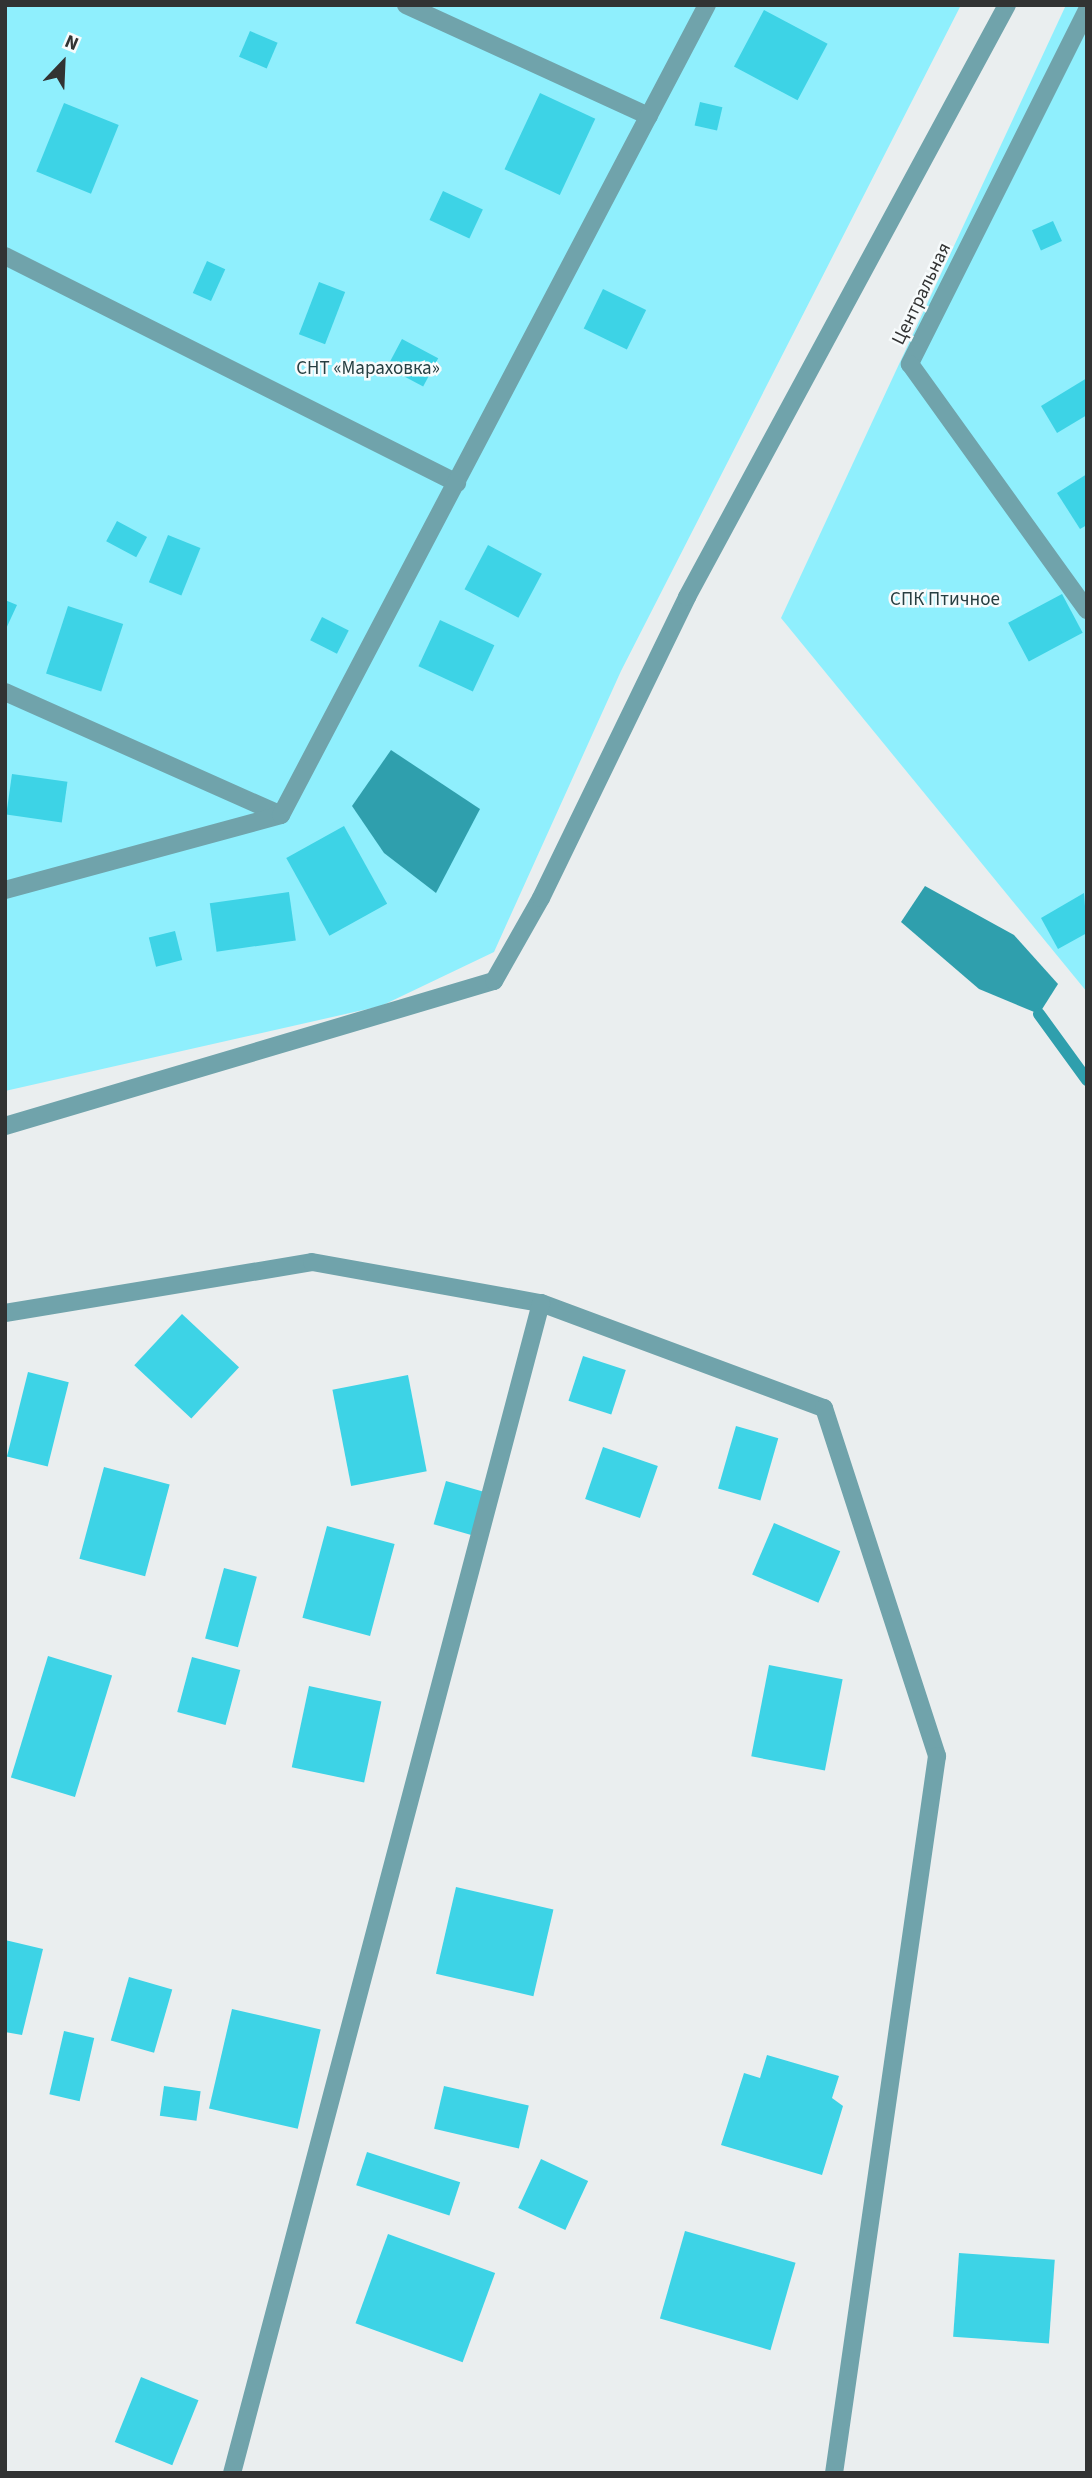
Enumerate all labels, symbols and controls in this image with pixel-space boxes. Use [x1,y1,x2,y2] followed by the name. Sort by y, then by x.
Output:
[28,28,98,98] north arrow
[60,28,82,58] text: N
[888,239,956,349] street label: Центральная
[296,358,440,380] park label: СНТ «Мараховка»
[890,589,1000,611] park label: СПК Птичное

